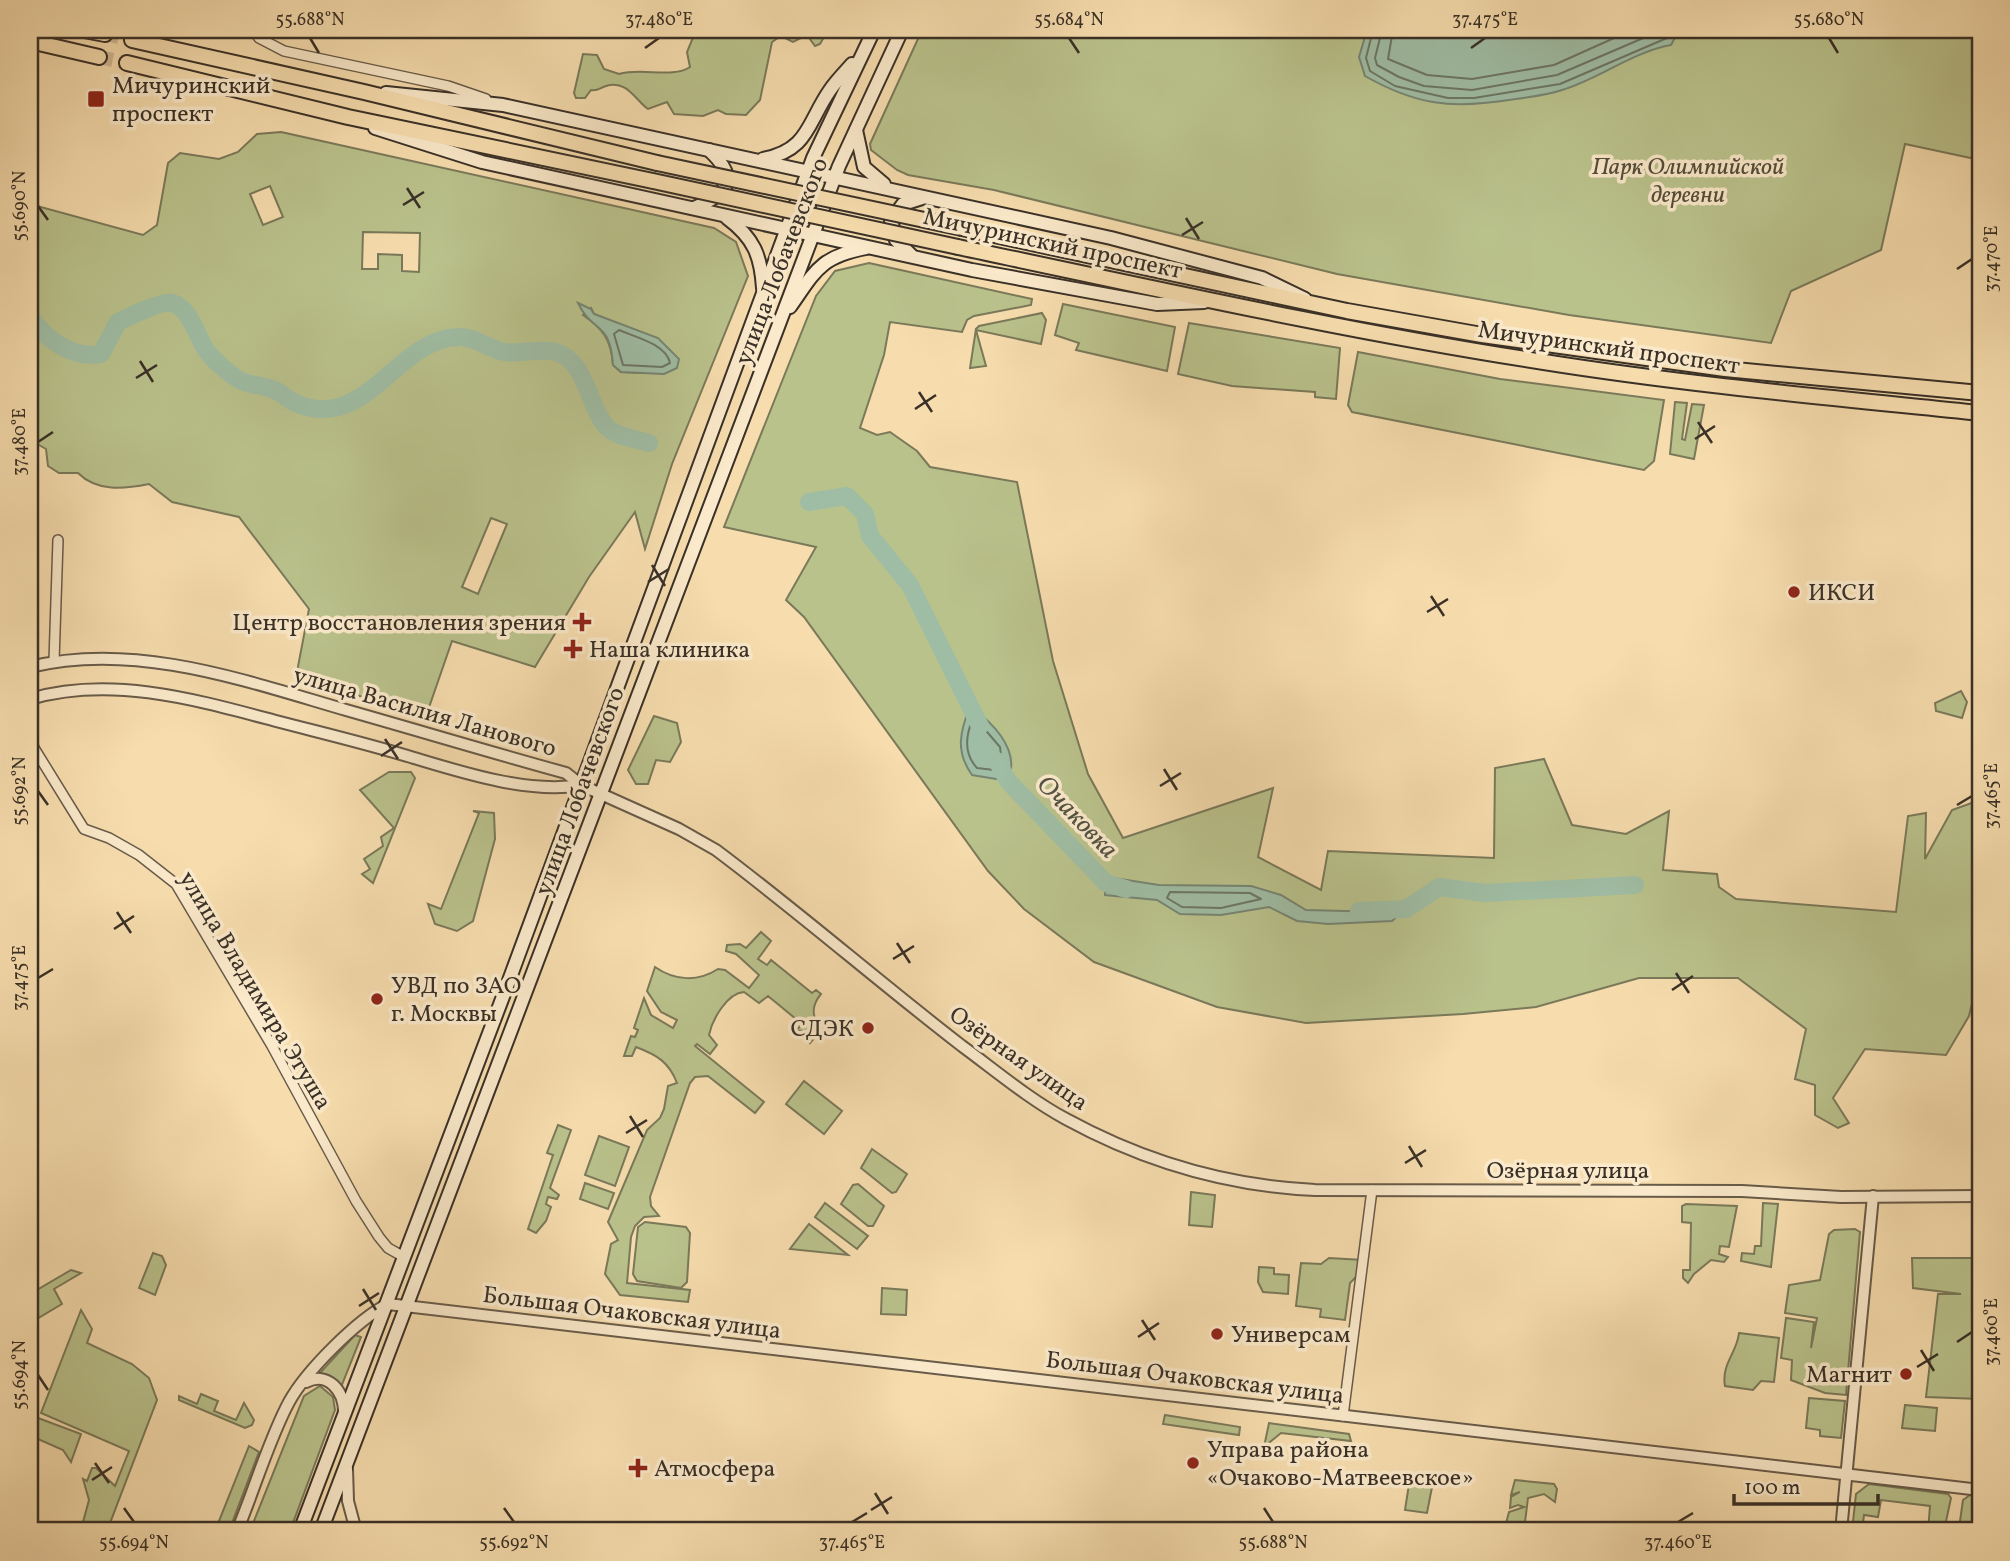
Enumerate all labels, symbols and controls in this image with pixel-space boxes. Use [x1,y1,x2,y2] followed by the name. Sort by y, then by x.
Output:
[275,8,345,33] text: 55.688°N
[625,8,693,33] text: 37.480°E
[1034,8,1104,33] text: 55.684°N
[1452,8,1518,33] text: 37.475°E
[1794,8,1864,33] text: 55.680°N
[112,70,270,132] place label: Мичуринский проспект
[86,89,106,109] marker: Мичуринский проспект
[1592,151,1784,213] park label: Парк Олимпийской деревни
[728,153,838,370] street label: улица Лобачевского
[8,171,33,241] text: 55.690°N
[920,201,1185,289] street label: Мичуринский проспект
[1980,225,2005,293] text: 37.470°E
[1475,314,1742,384] street label: Мичуринский проспект
[8,408,33,476] text: 37.480°E
[1808,577,1875,611] place label: ИКСИ
[1786,584,1802,600] marker: ИКСИ
[232,607,566,641] place label: Центр восстановления зрения
[572,612,592,632] marker: Центр восстановления зрения
[589,634,750,668] place label: Наша клиника
[563,639,583,659] marker: Наша клиника
[289,659,560,767] street label: улица Василия Ланового
[527,683,634,901] street label: улица Лобачевского
[8,756,33,826] text: 55.692°N
[1980,763,2005,829] text: 37.465°E
[1028,768,1126,867] water label: Очаковка
[169,865,339,1117] street label: улица Владимира Этуша
[8,945,33,1011] text: 37.475°E
[391,970,521,1032] place label: УВД по ЗАО г. Москвы
[369,991,385,1007] marker: УВД по ЗАО г. Москвы
[941,999,1094,1120] street label: Озёрная улица
[790,1013,854,1047] place label: СДЭК
[860,1020,876,1036] marker: СДЭК
[1486,1155,1650,1189] street label: Озёрная улица
[481,1279,783,1349] street label: Большая Очаковская улица
[1980,1298,2005,1366] text: 37.460°E
[1231,1319,1351,1353] place label: Универсам
[1209,1326,1225,1342] marker: Универсам
[8,1340,33,1410] text: 55.694°N
[1044,1344,1346,1414] street label: Большая Очаковская улица
[1806,1359,1892,1393] place label: Магнит
[1898,1366,1914,1382] marker: Магнит
[1207,1434,1474,1496] place label: Управа района «Очаково-Матвеевское»
[654,1453,775,1487] place label: Атмосфера
[1185,1455,1201,1471] marker: Управа района «Очаково-Матвеевское»
[628,1458,648,1478] marker: Атмосфера
[1734,1463,1877,1507] scale bar
[1744,1474,1801,1503] text: 100 m
[99,1531,169,1556] text: 55.694°N
[479,1531,549,1556] text: 55.692°N
[819,1531,885,1556] text: 37.465°E
[1238,1531,1308,1556] text: 55.688°N
[1644,1531,1712,1556] text: 37.460°E

